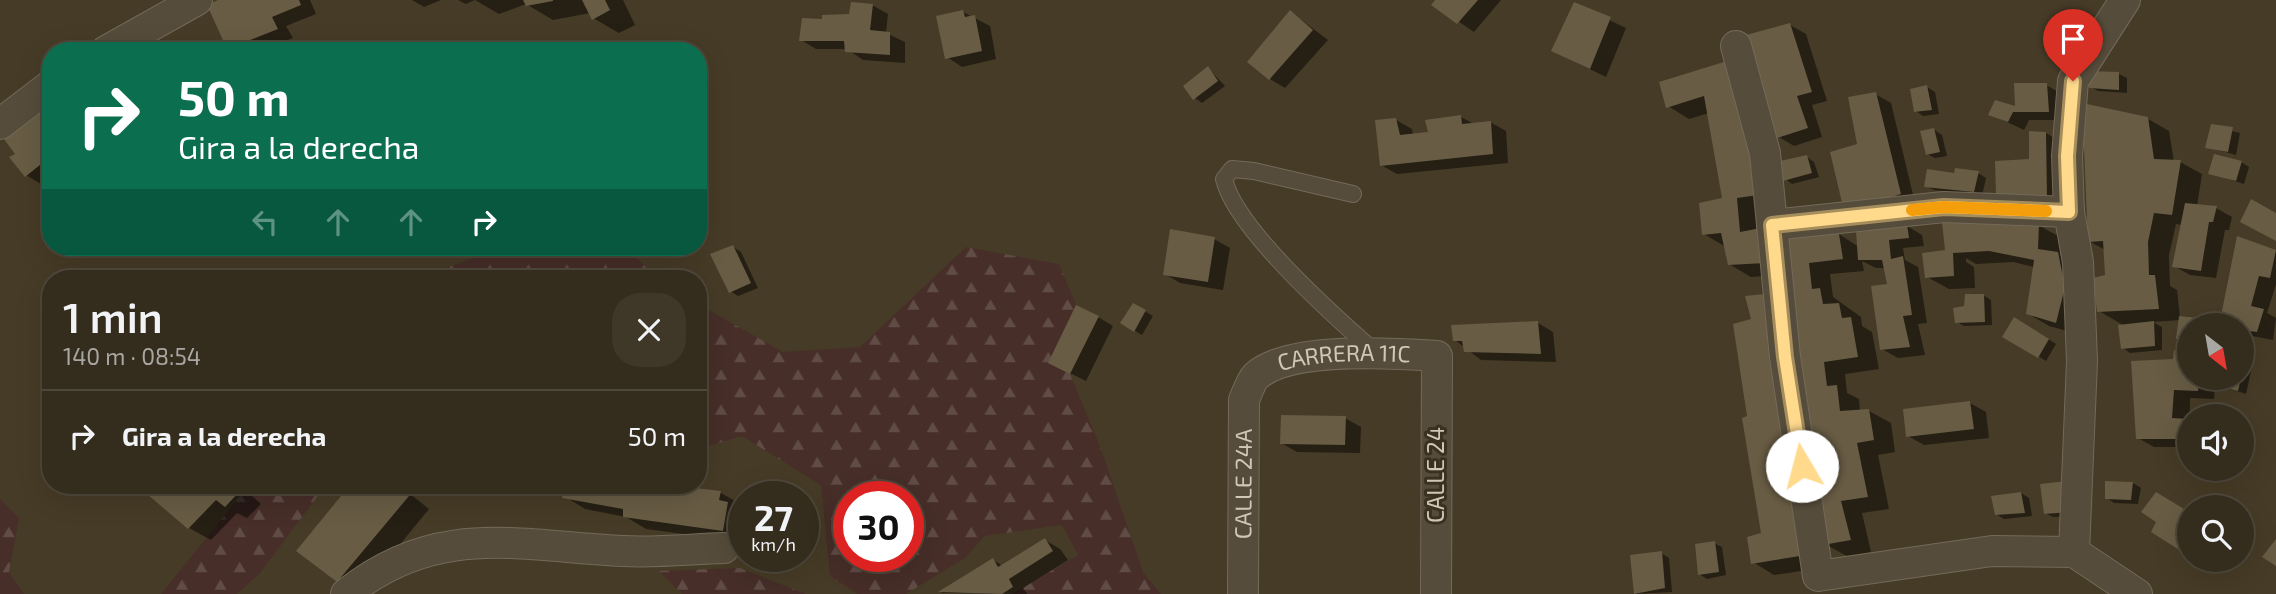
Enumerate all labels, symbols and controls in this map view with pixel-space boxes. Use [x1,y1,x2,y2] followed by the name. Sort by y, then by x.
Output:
[2043,9,2103,81] pin
[2054,20,2092,58] icon: arrive
[178,67,290,126] text: 50 m
[63,70,154,161] icon: right
[178,127,419,165] text: Gira a la derecha
[246,203,284,241] icon: left
[319,203,357,241] icon: ahead
[392,203,430,241] icon: ahead
[465,203,503,241] icon: right
[63,291,163,341] text: 1 min
[612,293,686,367] button: close
[2177,313,2254,390] north arrow
[2177,313,2254,572] map controls
[1274,338,1411,376] street label: CARRERA 11C
[63,342,201,370] text: 140 m · 08:54
[2177,404,2254,481] button: sound
[63,417,101,455] icon: right
[122,420,326,451] text: Gira a la derecha
[628,420,686,451] text: 50 m
[1421,427,1449,523] street label: CALLE 24
[1228,428,1257,539] street label: CALLE 24A
[1765,429,1839,503] position arrow
[833,481,924,572] speed limit sign: 30
[2177,495,2254,572] button: search
[754,496,793,538] text: 27
[751,533,796,555] text: km/h

